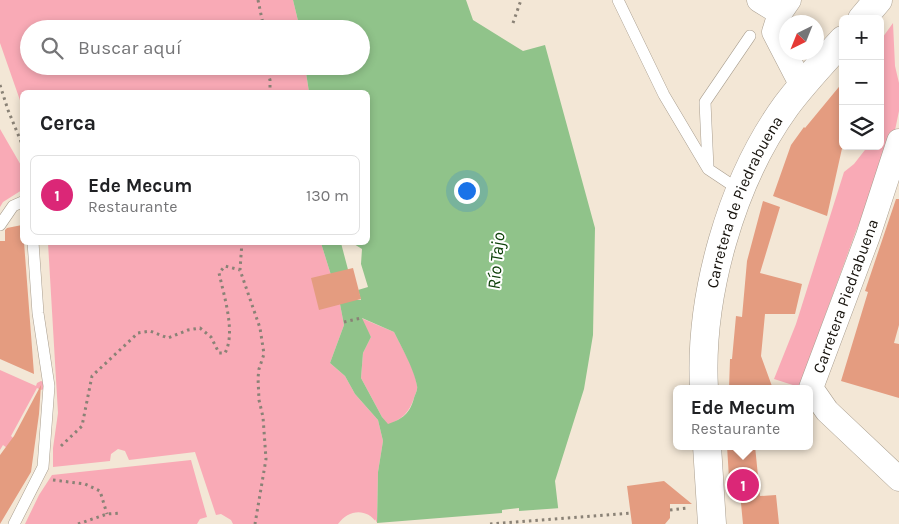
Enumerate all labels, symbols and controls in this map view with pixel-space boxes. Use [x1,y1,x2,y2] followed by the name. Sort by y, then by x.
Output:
[779,15,824,60] north arrow
[839,15,884,150] map controls
[839,15,884,60] button: +
[20,20,370,75] search box
[38,34,66,62] icon: search
[78,37,182,59] text: Buscar aquí
[839,60,884,105] button: −
[839,105,884,150] button: layers
[40,111,96,135] text: Cerca
[703,112,787,290] street label: Carretera de Piedrabuena
[88,175,192,197] text: Ede Mecum
[454,178,480,204] your location
[54,186,60,205] text: 1
[306,186,349,205] text: 130 m
[88,197,177,216] text: Restaurante
[809,216,882,376] street label: Carretera Piedrabuena
[483,231,509,290] water label: Río Tajo
[673,385,813,450] popup
[691,397,795,419] text: Ede Mecum
[691,419,780,438] text: Restaurante
[727,466,759,504] pin: 1

